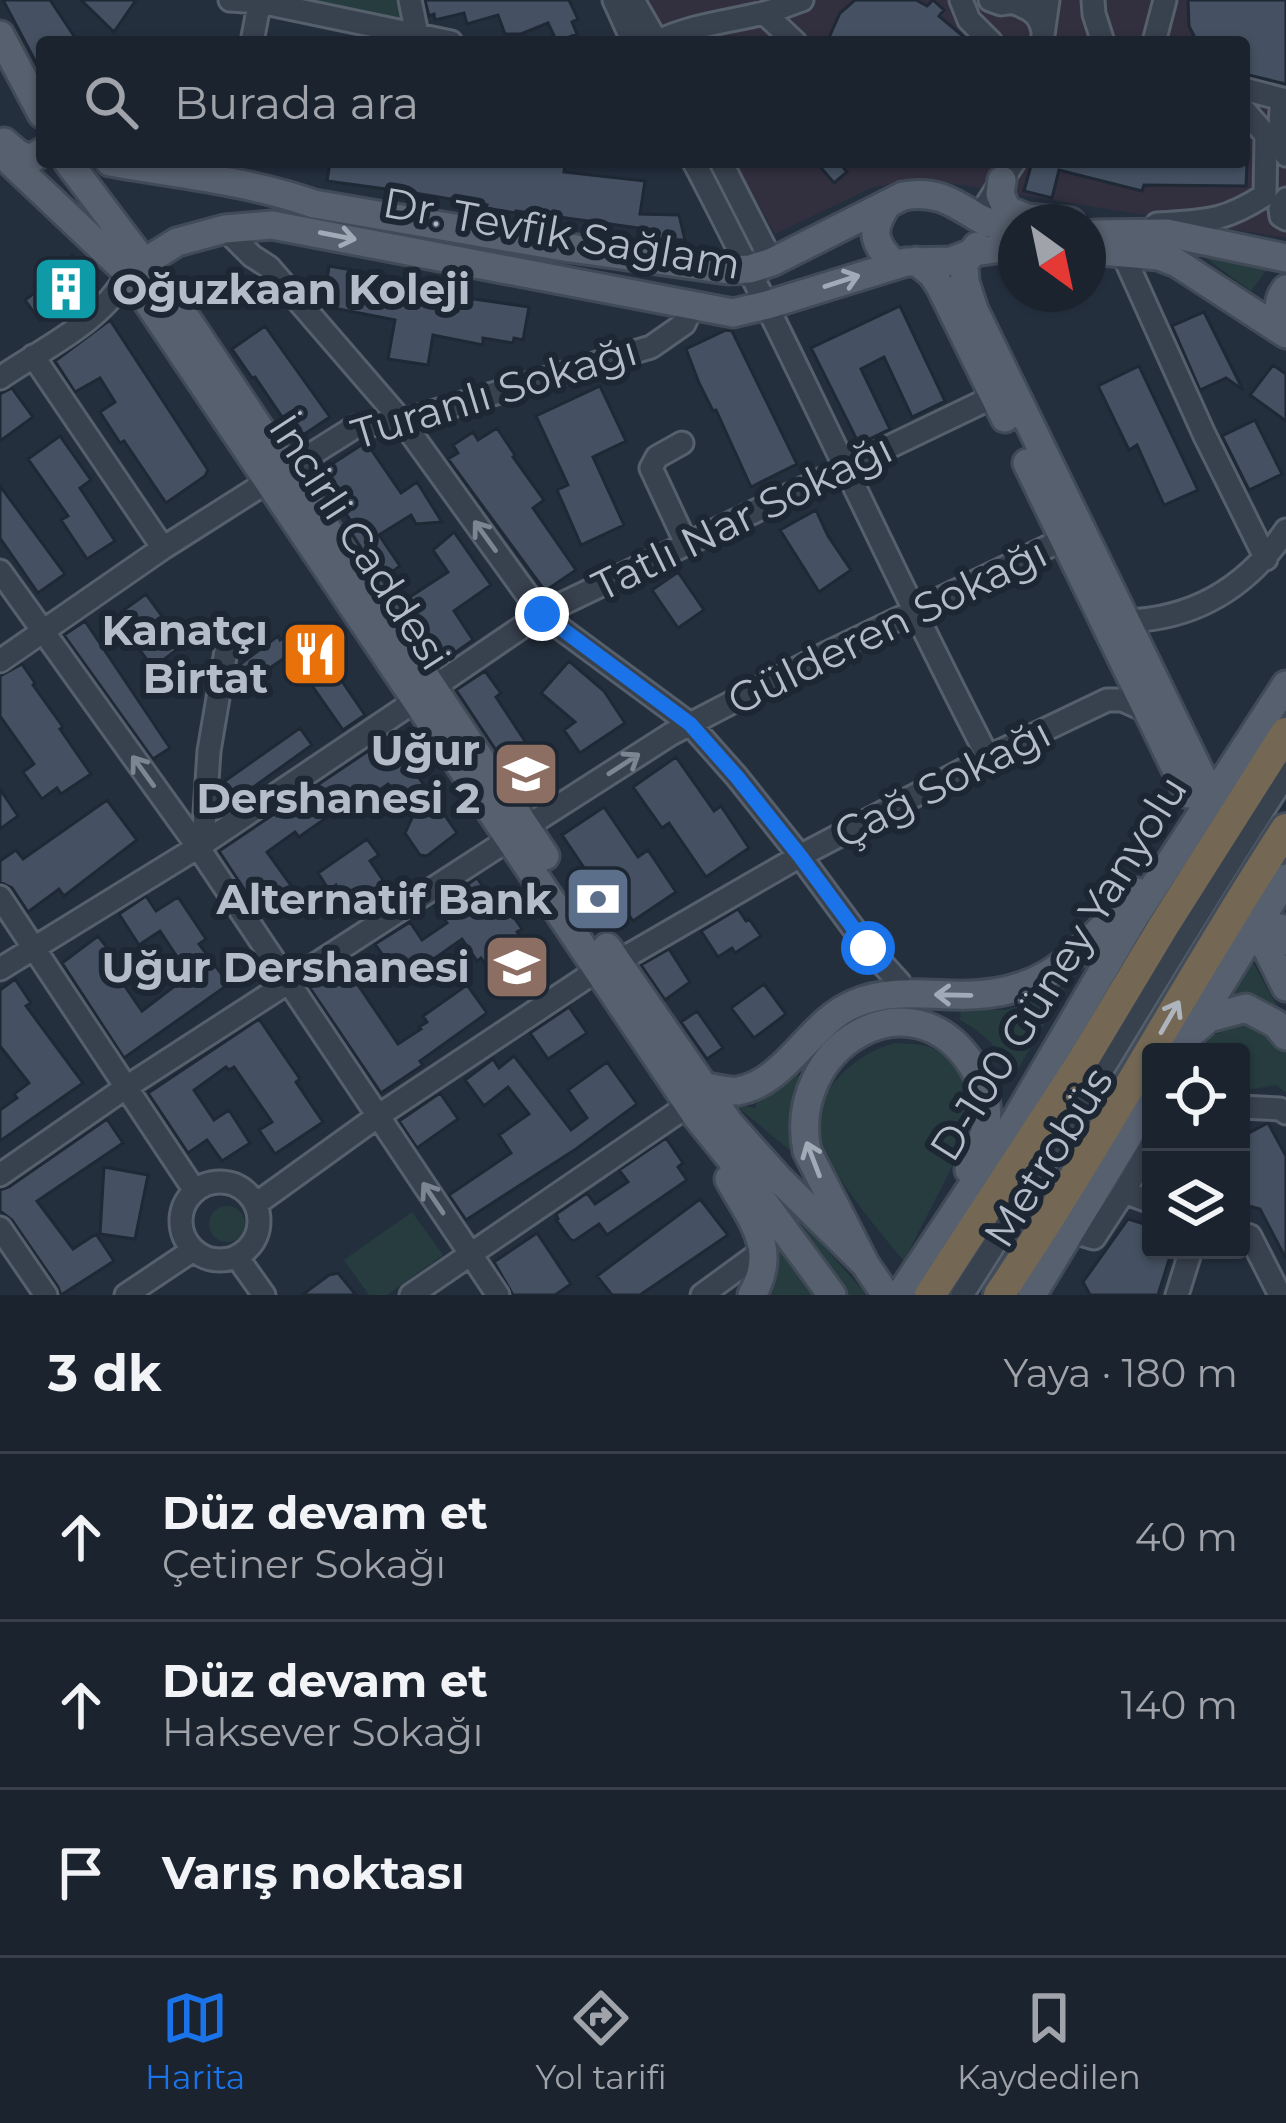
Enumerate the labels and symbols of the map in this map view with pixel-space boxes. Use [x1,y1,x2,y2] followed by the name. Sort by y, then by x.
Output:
[379,176,745,290] street label: Dr. Tevfik Sağlam
[998,204,1106,312] north arrow
[317,226,356,248] one-way arrow
[31,254,101,324] building icon: Oğuzkaan Koleji
[112,263,470,315] place label: Oğuzkaan Koleji
[822,269,860,291] one-way arrow
[345,324,643,460] street label: Turanlı Sokağı
[258,404,462,680] street label: İncirli Caddesi
[584,422,900,612] street label: Tatlı Nar Sokağı
[473,520,499,553] one-way arrow
[719,526,1055,726] street label: Gülderen Sokağı
[515,587,569,641] route end
[102,604,268,704] place label: Kanatçı Birtat
[280,619,350,689] restaurant icon: Kanatçı Birtat
[825,706,1059,860] street label: Çağ Sokağı
[196,724,480,824] place label: Uğur Dershanesi 2
[491,739,561,809] school or university icon: Uğur Dershanesi 2
[607,751,641,776] one-way arrow
[131,755,157,788] one-way arrow
[918,766,1198,1170] street label: D-100 Güney Yanyolu
[563,864,633,934] bank icon: Alternatif Bank
[216,873,552,925] place label: Alternatif Bank
[841,921,895,975] route start
[482,932,552,1002] school or university icon: Uğur Dershanesi
[101,941,470,993] place label: Uğur Dershanesi
[934,983,973,1006] one-way arrow
[1159,1000,1183,1035] one-way arrow
[972,1057,1124,1257] street label: Metrobüs
[800,1142,822,1179] one-way arrow
[421,1181,446,1215] one-way arrow

